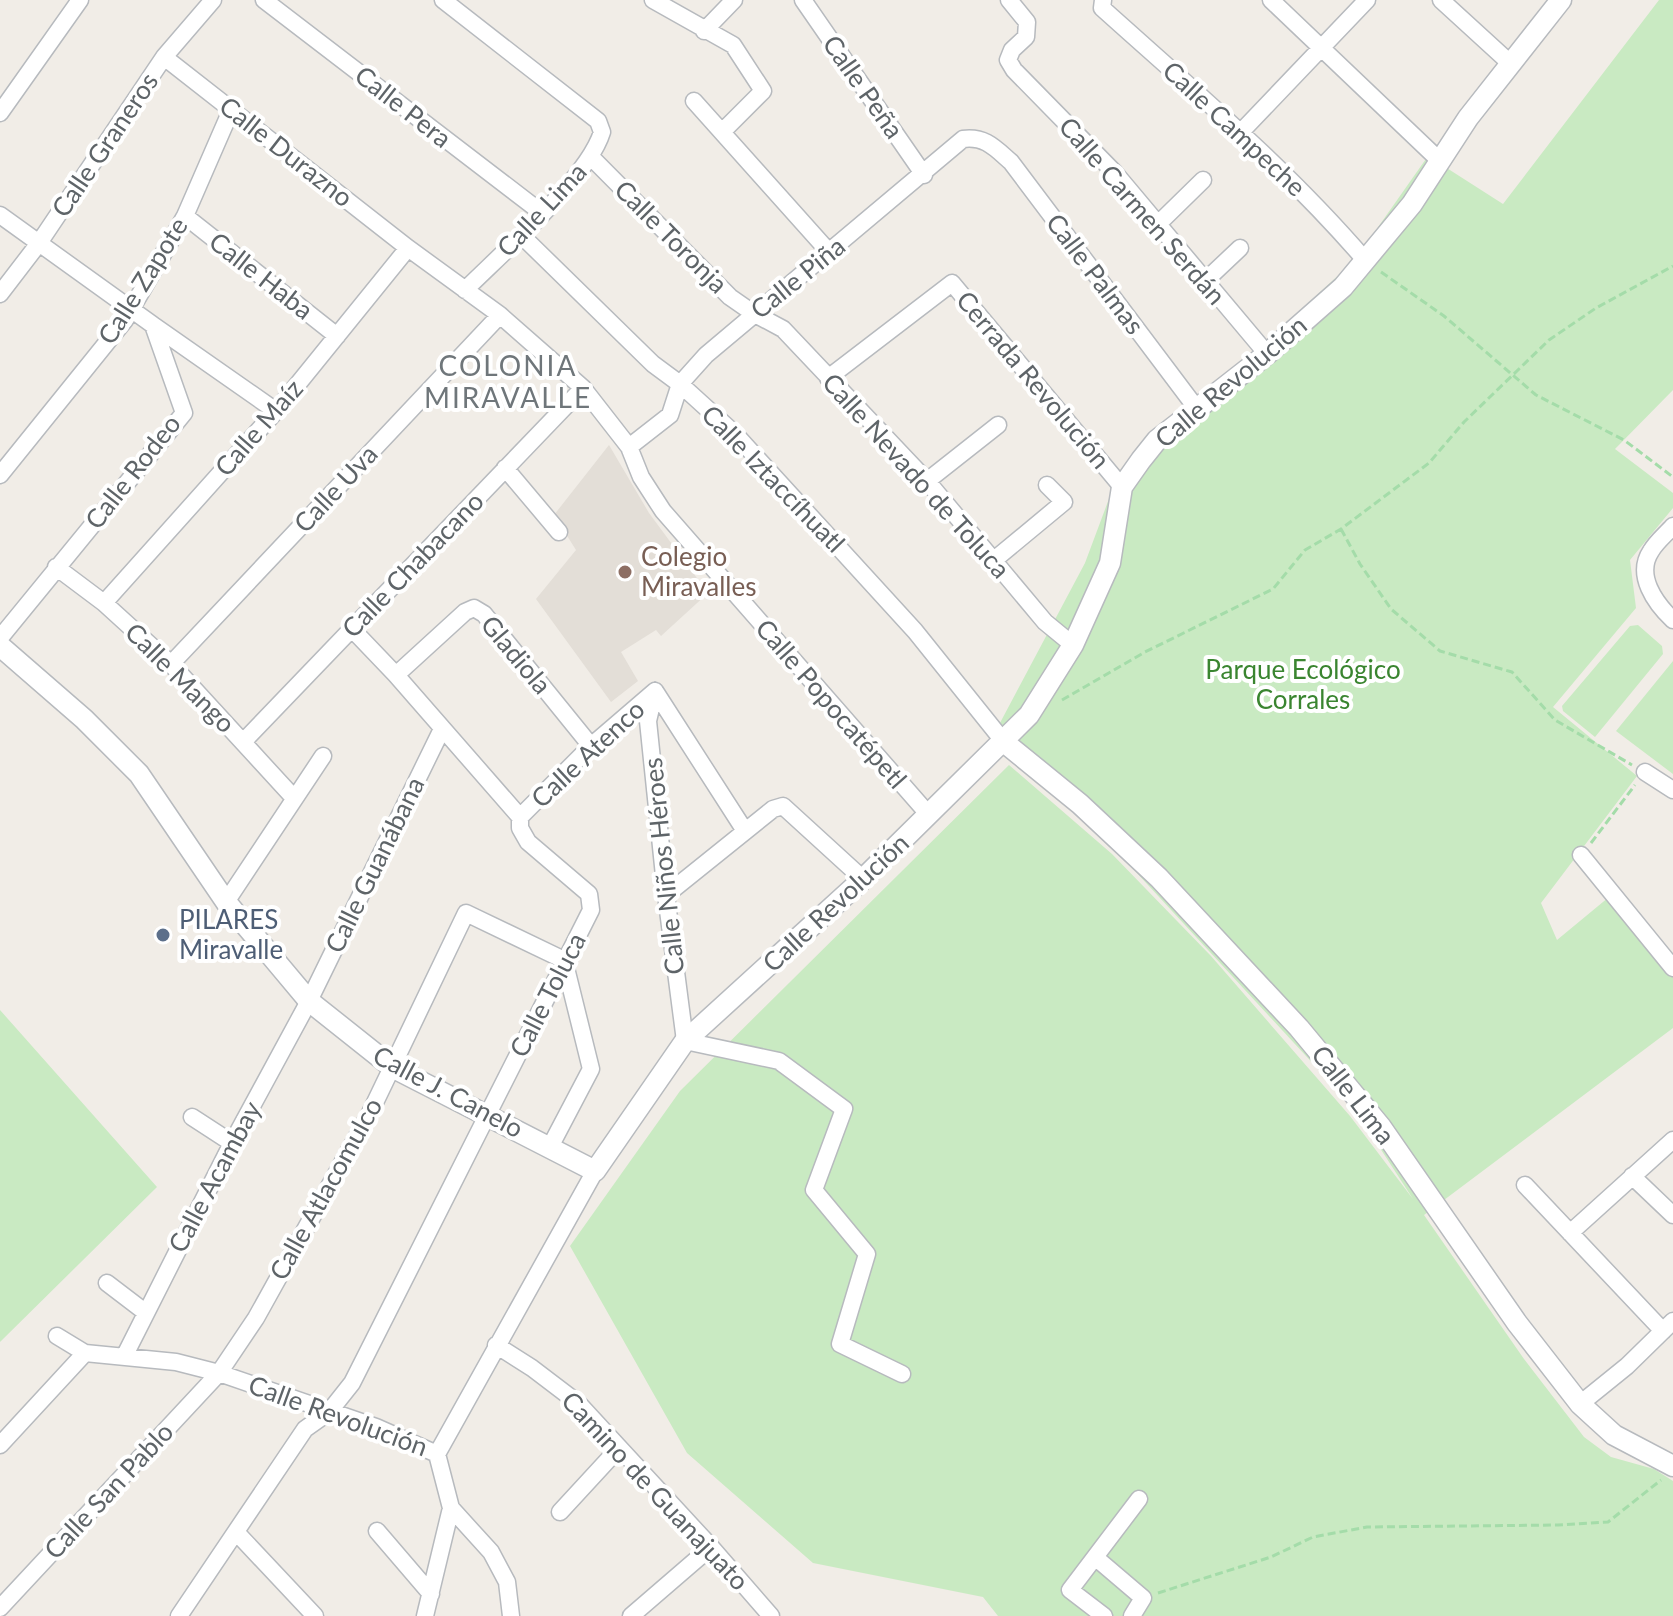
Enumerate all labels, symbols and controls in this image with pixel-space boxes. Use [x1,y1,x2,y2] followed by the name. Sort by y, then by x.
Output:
[817,28,911,144] street label: Calle Peña
[1157,54,1313,203] street label: Calle Campeche
[349,59,458,154] street label: Calle Pera
[44,66,164,223] street label: Calle Graneros
[214,89,360,213] street label: Calle Durazno
[1053,110,1233,311] street label: Calle Carmen Serdán
[490,156,593,263] street label: Calle Lima
[609,173,735,299] street label: Calle Toronja
[1040,207,1152,340] street label: Calle Palmas
[91,211,194,350] street label: Calle Zapote
[203,225,320,326] street label: Calle Haba
[744,229,851,325] street label: Calle Piña
[950,284,1117,475] street label: Cerrada Revolución
[1148,308,1313,454] street label: Calle Revolución
[424,348,592,414] district label: COLONIA MIRAVALLE
[816,366,1017,584] street label: Calle Nevado de Toluca
[208,372,309,482] street label: Calle Maíz
[695,398,852,559] street label: Calle Iztaccíhuatl
[78,408,187,535] street label: Calle Rodeo
[287,438,384,539] street label: Calle Uva
[335,485,490,644] street label: Calle Chabacano
[641,540,756,602] place label: Colegio Miravalles
[616,563,634,581] marker: Colegio Miravalles
[475,609,559,700] street label: Gladiola
[750,612,914,795] street label: Calle Popocatépetl
[119,616,242,739] street label: Calle Mango
[1205,653,1401,715] park label: Parque Ecológico Corrales
[524,693,651,814] street label: Calle Atenco
[636,756,690,976] street label: Calle Niños Héroes
[318,771,430,958] street label: Calle Guanábana
[756,826,915,978] street label: Calle Revolución
[179,903,283,965] place label: PILARES Miravalle
[154,926,172,944] marker: PILARES Miravalle
[502,927,592,1062] street label: Calle Toluca
[368,1038,529,1144] street label: Calle J. Canelo
[1305,1038,1402,1150] street label: Calle Lima
[262,1092,388,1285] street label: Calle Atlacomulco
[161,1095,268,1258] street label: Calle Acambay
[244,1368,432,1462] street label: Calle Revolución
[555,1384,756,1596] street label: Camino de Guanajuato
[37,1416,179,1565] street label: Calle San Pablo

